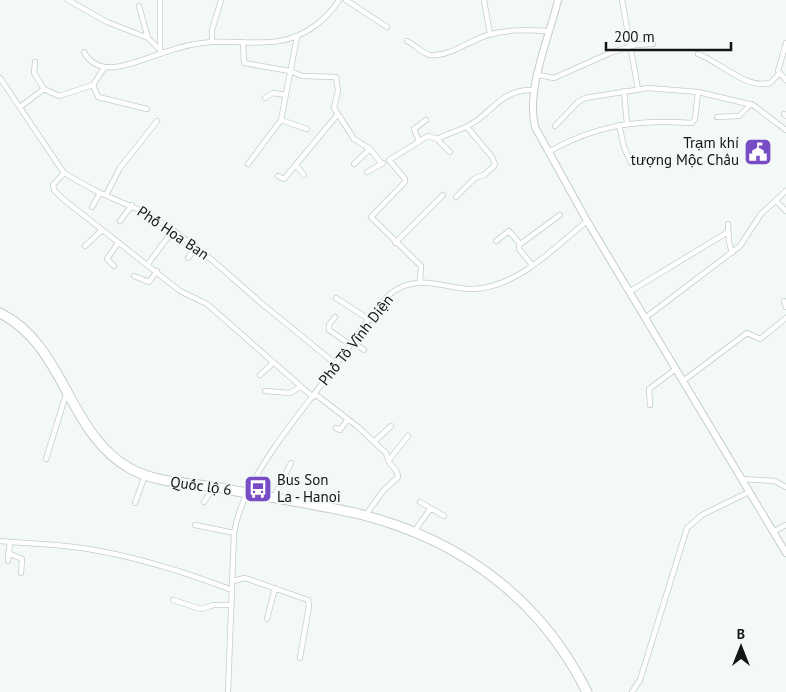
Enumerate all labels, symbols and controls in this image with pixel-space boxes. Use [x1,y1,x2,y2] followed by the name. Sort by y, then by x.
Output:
[606,20,731,52] scale bar
[614,27,655,46] text: 200 m
[631,133,739,169] place label: Trạm khí tượng Mộc Châu
[743,137,773,167] public building icon: Trạm khí tượng Mộc Châu
[134,202,213,264] street label: Phố Hoa Ban
[314,290,397,389] street label: Phố Tô Vĩnh Diện
[277,470,341,506] place label: Bus Son La - Hanoi
[169,472,233,499] street label: Quốc lộ 6
[243,474,273,504] bus stop icon: Bus Son La - Hanoi
[716,622,766,672] north arrow
[737,625,745,643] text: B

